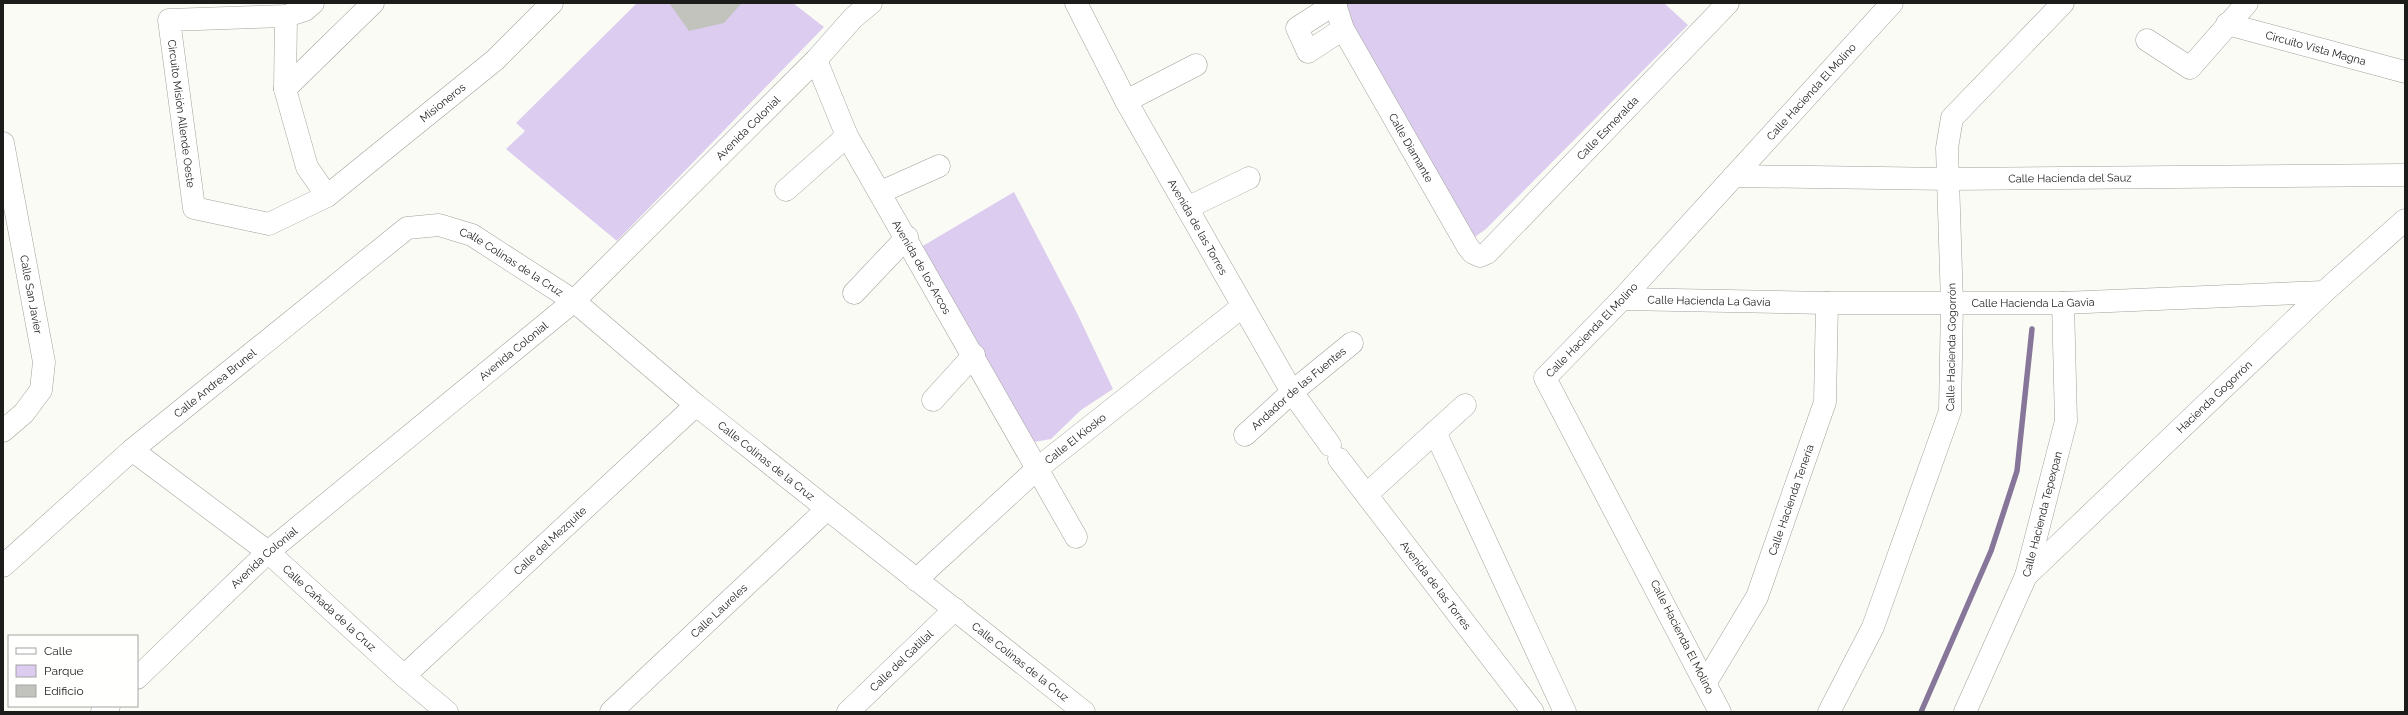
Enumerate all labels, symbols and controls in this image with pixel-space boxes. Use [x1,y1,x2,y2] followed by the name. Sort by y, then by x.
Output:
[2264,28,2368,68] street label: Circuito Vista Magna
[165,39,198,189] street label: Circuito Misión Allende Oeste
[1764,40,1859,143] street label: Calle Hacienda El Molino
[417,80,468,125] street label: Misioneros
[713,93,783,162] street label: Avenida Colonial
[1574,94,1641,163] street label: Calle Esmeralda
[1386,111,1436,185] street label: Calle Diamante
[2008,171,2132,185] street label: Calle Hacienda del Sauz
[1165,177,1230,277] street label: Avenida de las Torres
[890,218,954,316] street label: Avenida de los Arcos
[458,225,566,299] street label: Calle Colinas de la Cruz
[18,254,45,335] street label: Calle San Javier
[1543,280,1641,380] street label: Calle Hacienda El Molino
[1943,283,1959,411] street label: Calle Hacienda Gogorrón
[1647,293,1771,308] street label: Calle Hacienda La Gavia
[1971,295,2095,310] street label: Calle Hacienda La Gavia
[476,319,550,383] street label: Avenida Colonial
[1248,344,1348,433] street label: Andador de las Fuentes
[171,346,259,420] street label: Calle Andrea Brunel
[2174,358,2255,436] street label: Hacienda Gogorrón
[1042,410,1109,467] street label: Calle El Kiosko
[715,418,818,503] street label: Calle Colinas de la Cruz
[1766,443,1816,557] street label: Calle Hacienda Tenería
[2020,450,2064,578] street label: Calle Hacienda Tepexpan
[511,503,589,578] street label: Calle del Mezquite
[228,524,300,591] street label: Avenida Colonial
[1398,538,1474,632] street label: Avenida de las Torres
[280,562,379,654] street label: Calle Cañada de la Cruz
[1648,578,1717,697] street label: Calle Hacienda El Molino
[688,581,750,640] street label: Calle Laureles
[969,619,1072,704] street label: Calle Colinas de la Cruz
[867,627,936,694] street label: Calle del Gatillal
[8,635,138,707] legend
[44,644,72,658] text: Calle
[44,664,84,678] text: Parque
[44,684,84,698] text: Edificio

